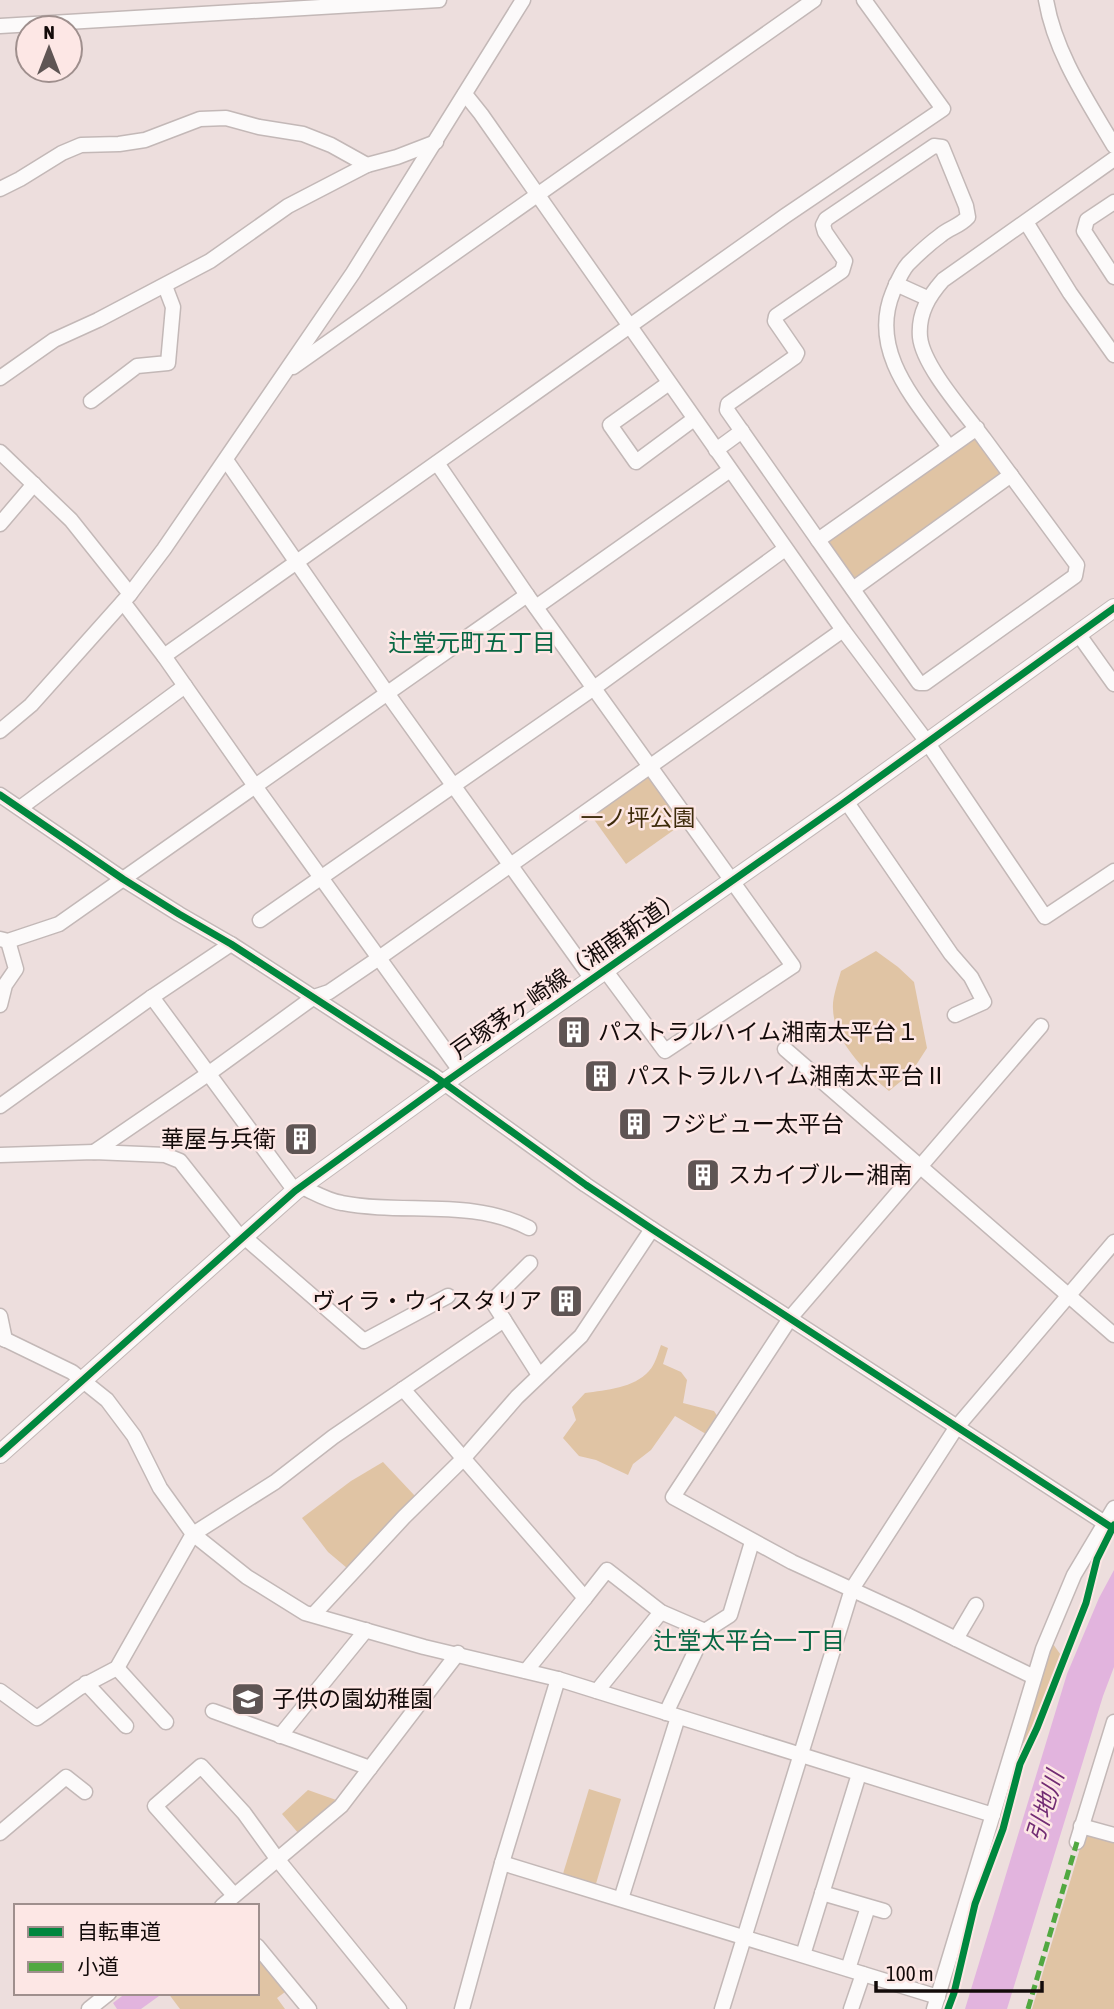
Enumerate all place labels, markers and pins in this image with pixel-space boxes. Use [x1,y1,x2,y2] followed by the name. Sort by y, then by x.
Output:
[555,1013,593,1051] building icon: パストラルハイム湘南太平台１
[598,1019,919,1045] place label: パストラルハイム湘南太平台１
[582,1057,620,1095] building icon: パストラルハイム湘南太平台Ⅱ
[626,1063,947,1089] place label: パストラルハイム湘南太平台Ⅱ
[616,1105,654,1143] building icon: フジビュー太平台
[660,1111,844,1137] place label: フジビュー太平台
[282,1120,320,1158] building icon: 華屋与兵衛
[161,1126,276,1152] place label: 華屋与兵衛
[684,1156,722,1194] building icon: スカイブルー湘南
[728,1162,912,1188] place label: スカイブルー湘南
[547,1282,585,1320] building icon: ヴィラ・ウィスタリア
[312,1288,542,1314] place label: ヴィラ・ウィスタリア
[229,1680,267,1718] school or university icon: 子供の園幼稚園
[272,1686,433,1712] place label: 子供の園幼稚園

